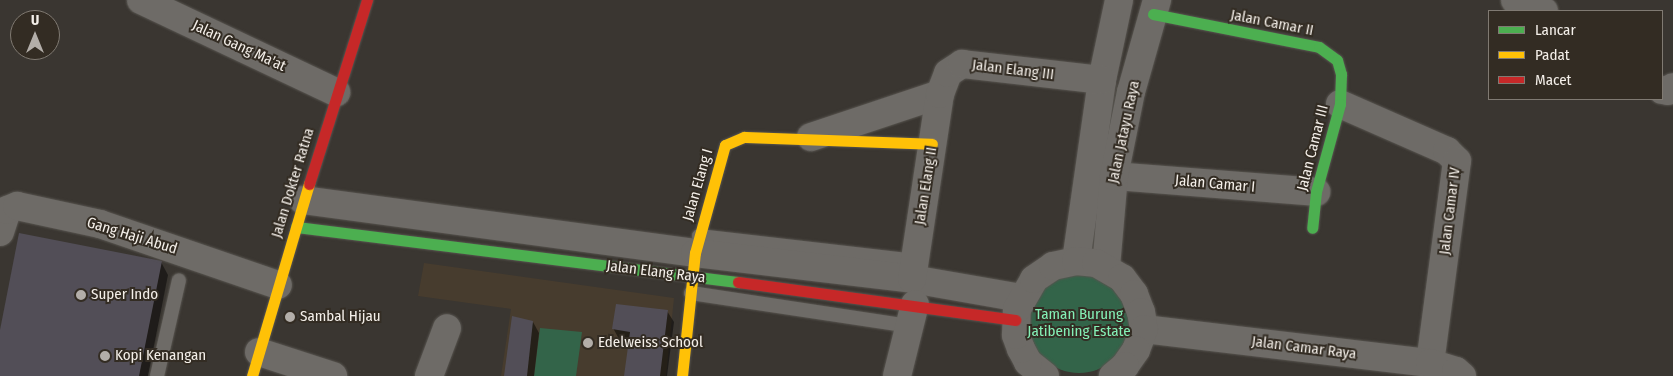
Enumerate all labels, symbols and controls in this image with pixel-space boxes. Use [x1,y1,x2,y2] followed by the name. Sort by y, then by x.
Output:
[1229,6,1315,40] street label: Jalan Camar II
[10,10,60,60] north arrow
[1488,10,1663,100] legend
[31,12,39,29] text: U
[189,16,289,76] street label: Jalan Gang Ma'at
[1535,21,1576,39] text: Lancar
[1535,46,1570,64] text: Padat
[971,56,1055,84] street label: Jalan Elang III
[1535,71,1571,89] text: Macet
[1104,79,1144,185] street label: Jalan Jatayu Raya
[1294,103,1332,193] street label: Jalan Camar III
[268,126,318,240] street label: Jalan Dokter Ratna
[911,146,941,226] street label: Jalan Elang II
[679,147,717,223] street label: Jalan Elang I
[1436,166,1464,256] street label: Jalan Camar IV
[1174,172,1256,196] street label: Jalan Camar I
[85,214,179,258] street label: Gang Haji Abud
[605,257,707,287] street label: Jalan Elang Raya
[91,286,158,304] place label: Super Indo
[75,289,87,301] marker: Super Indo
[1027,305,1131,340] park label: Taman Burung Jatibening Estate
[300,308,381,326] place label: Sambal Hijau
[284,311,296,323] marker: Sambal Hijau
[1251,333,1357,363] street label: Jalan Camar Raya
[598,334,703,352] place label: Edelweiss School
[582,337,594,349] marker: Edelweiss School
[115,347,206,365] place label: Kopi Kenangan
[99,350,111,362] marker: Kopi Kenangan

